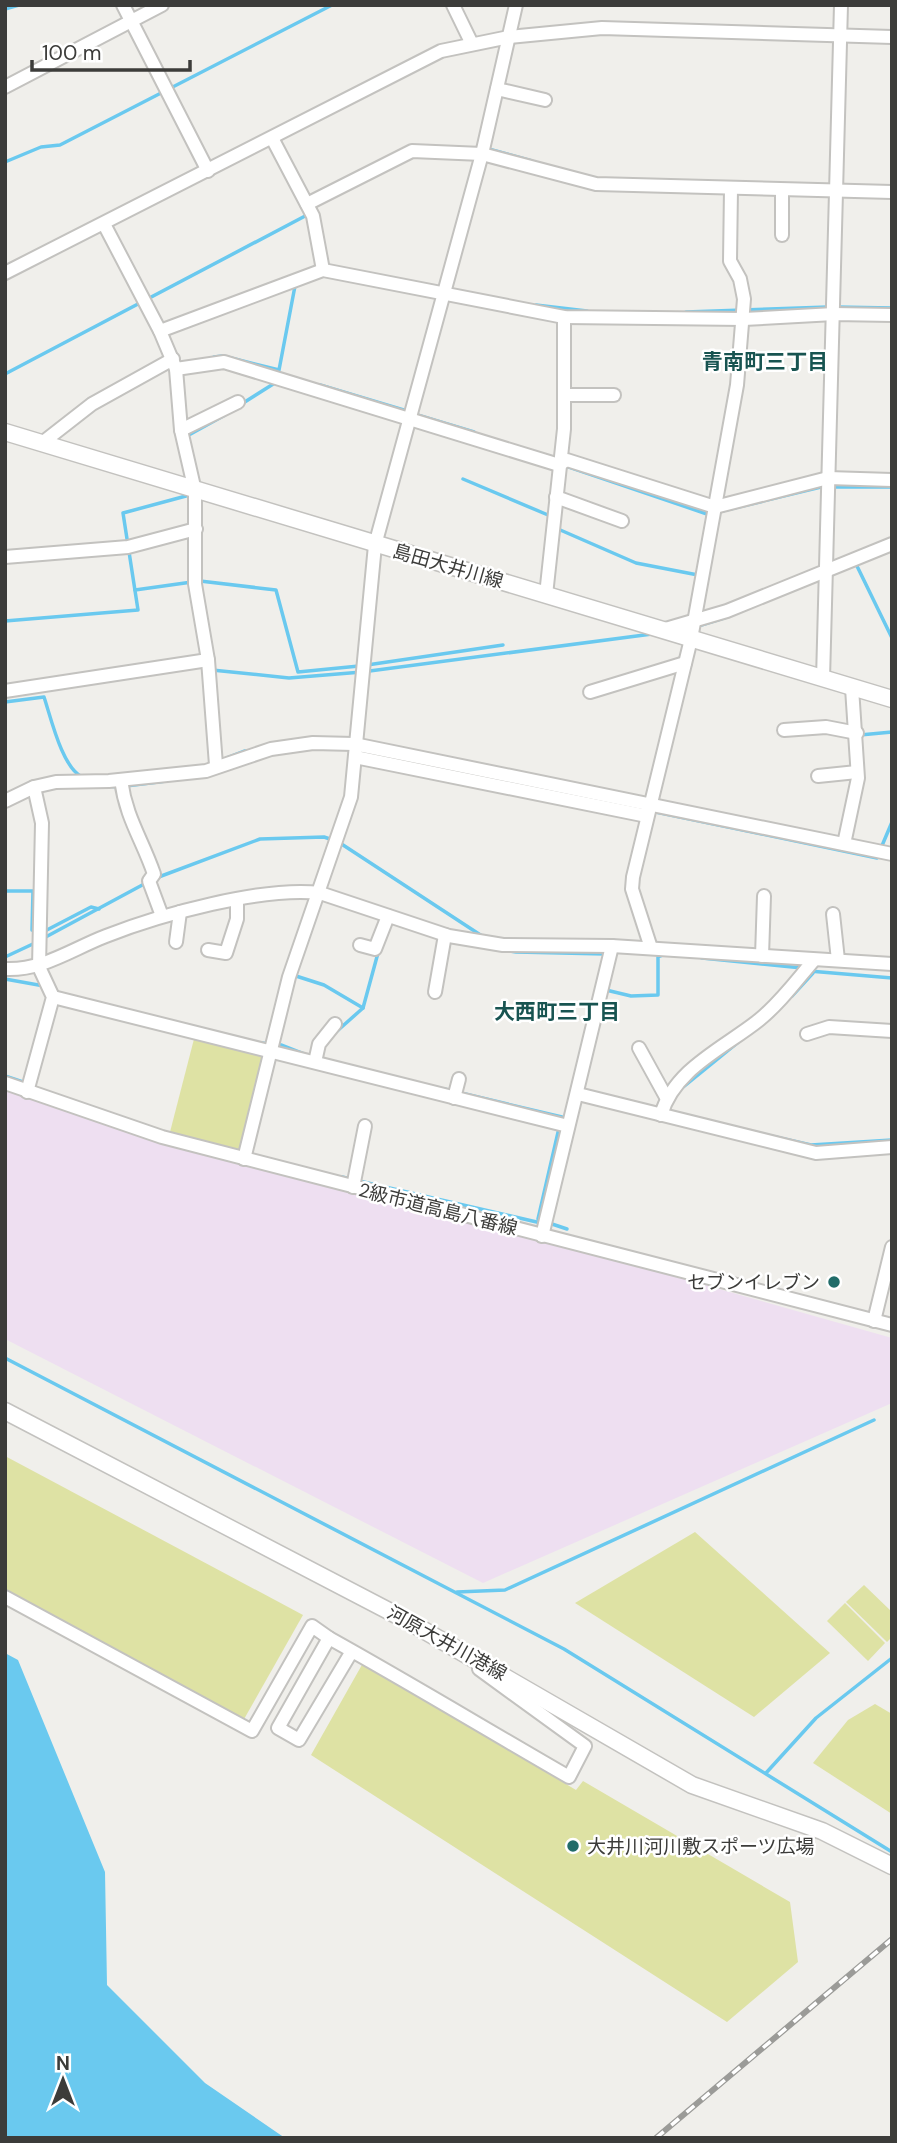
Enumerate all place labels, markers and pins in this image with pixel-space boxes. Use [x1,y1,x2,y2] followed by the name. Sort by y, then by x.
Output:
[687,1270,820,1295] place label: セブンイレブン
[826,1274,842,1290] marker: セブンイレブン
[587,1834,815,1859] place label: 大井川河川敷スポーツ広場
[565,1838,581,1854] marker: 大井川河川敷スポーツ広場

